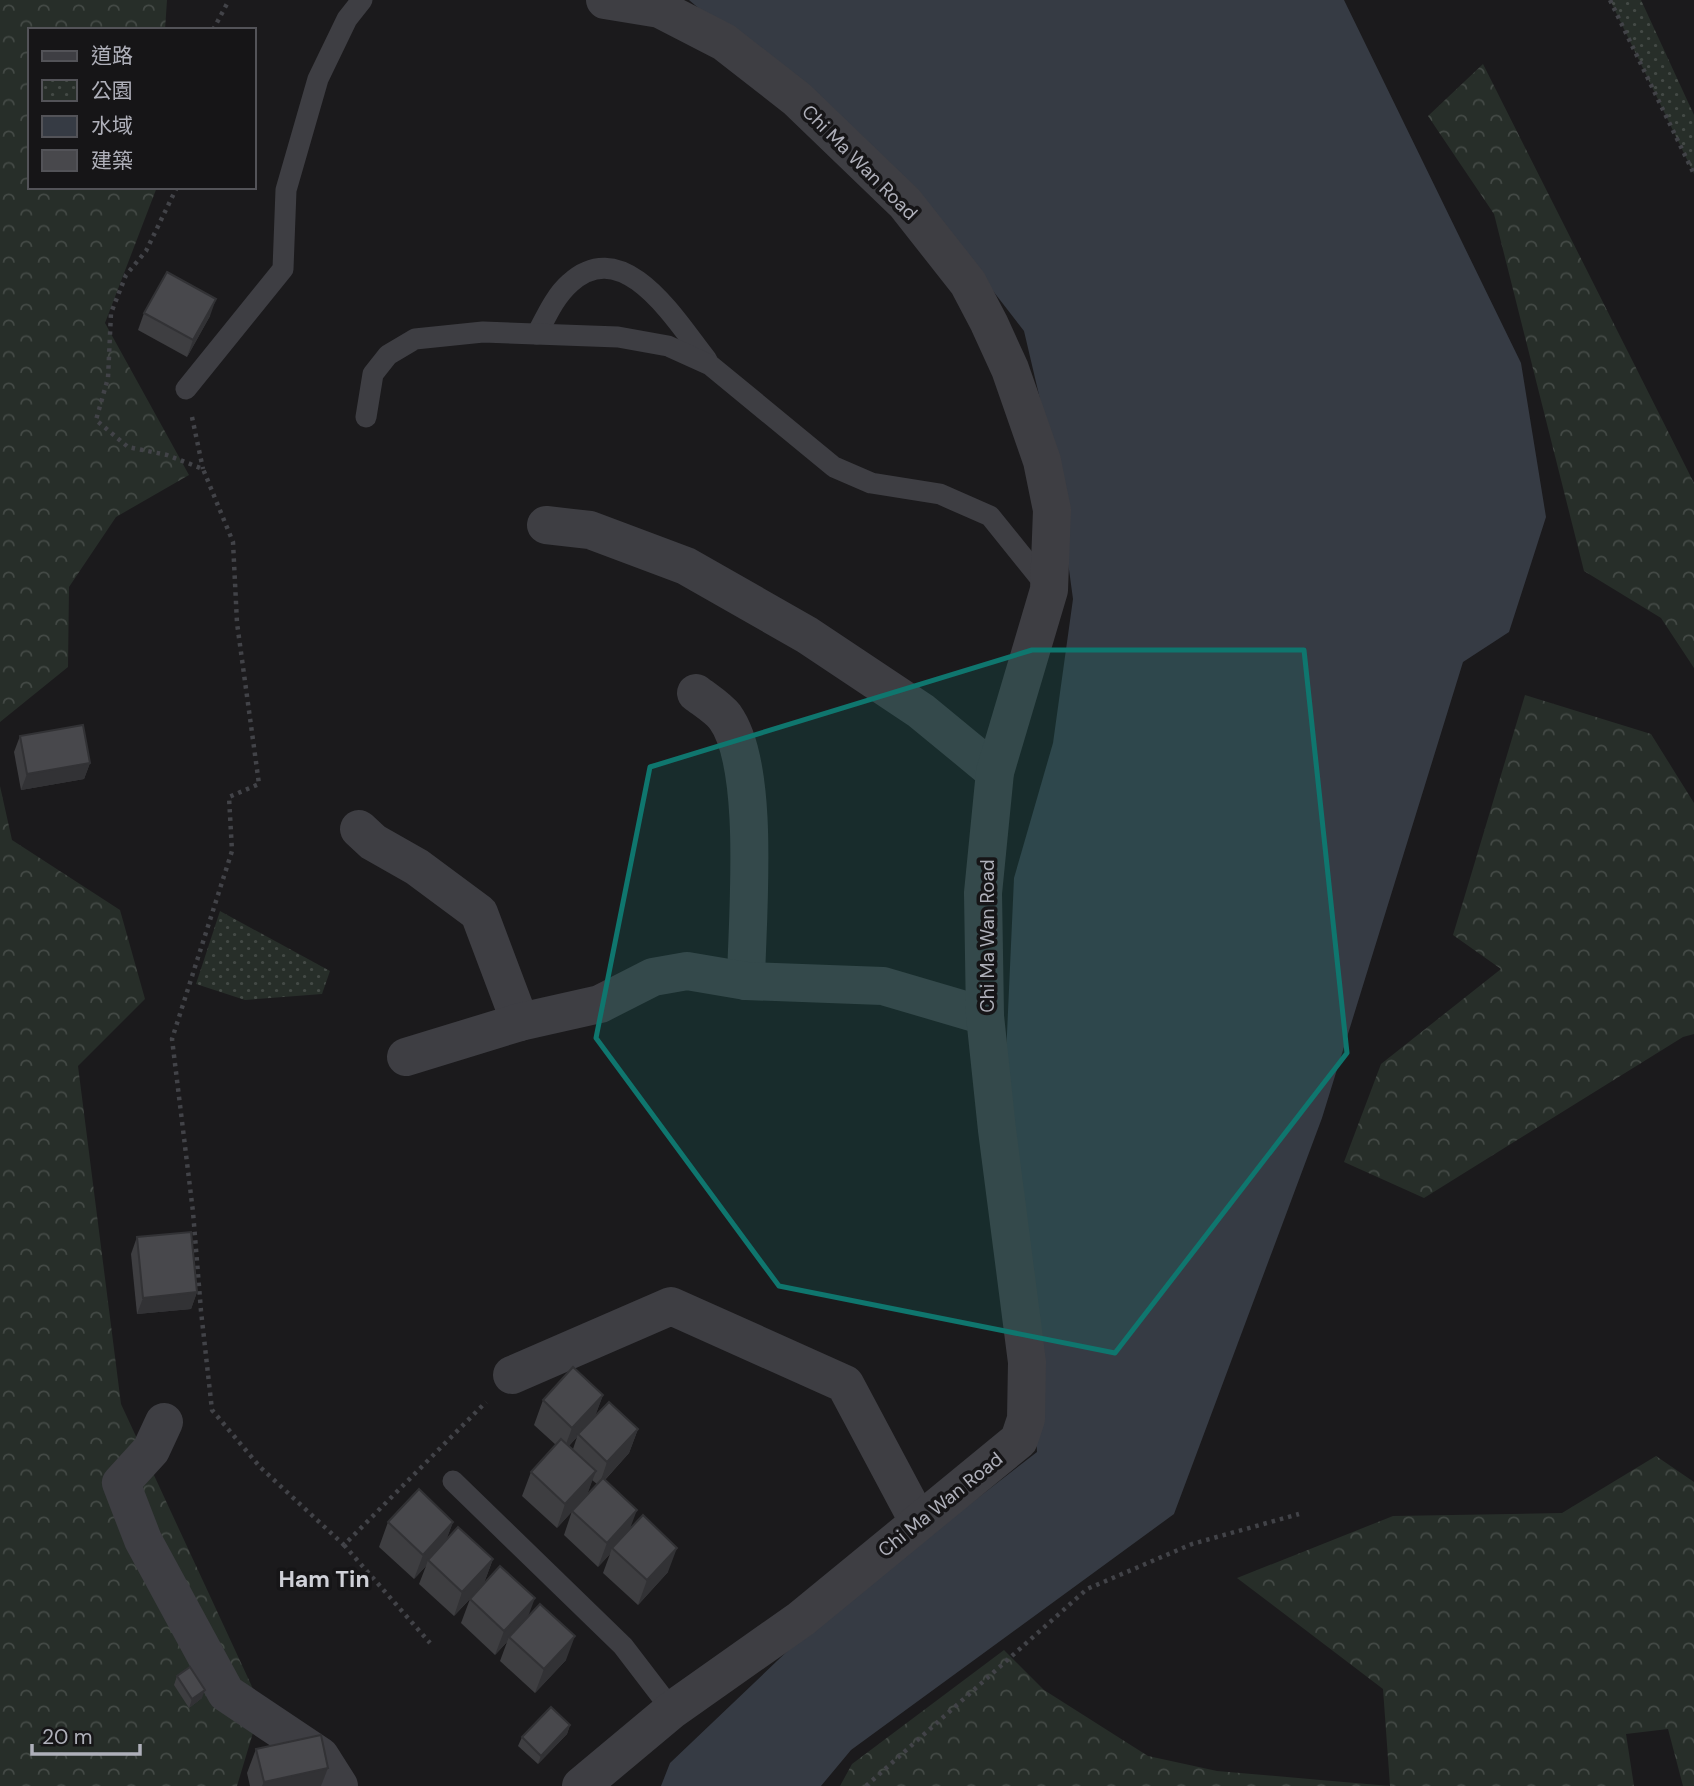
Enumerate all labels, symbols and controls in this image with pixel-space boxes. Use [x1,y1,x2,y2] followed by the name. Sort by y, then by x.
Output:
[28,28,256,189] legend
[91,42,133,70] text: 道路
[91,77,133,105] text: 公園
[797,99,923,225] street label: Chi Ma Wan Road
[91,112,133,140] text: 水域
[91,147,133,175] text: 建築
[975,859,1000,1013] street label: Chi Ma Wan Road
[873,1446,1008,1562] street label: Chi Ma Wan Road
[278,1564,370,1594] district label: Ham Tin
[32,1712,140,1756] scale bar
[42,1723,93,1751] text: 20 m

